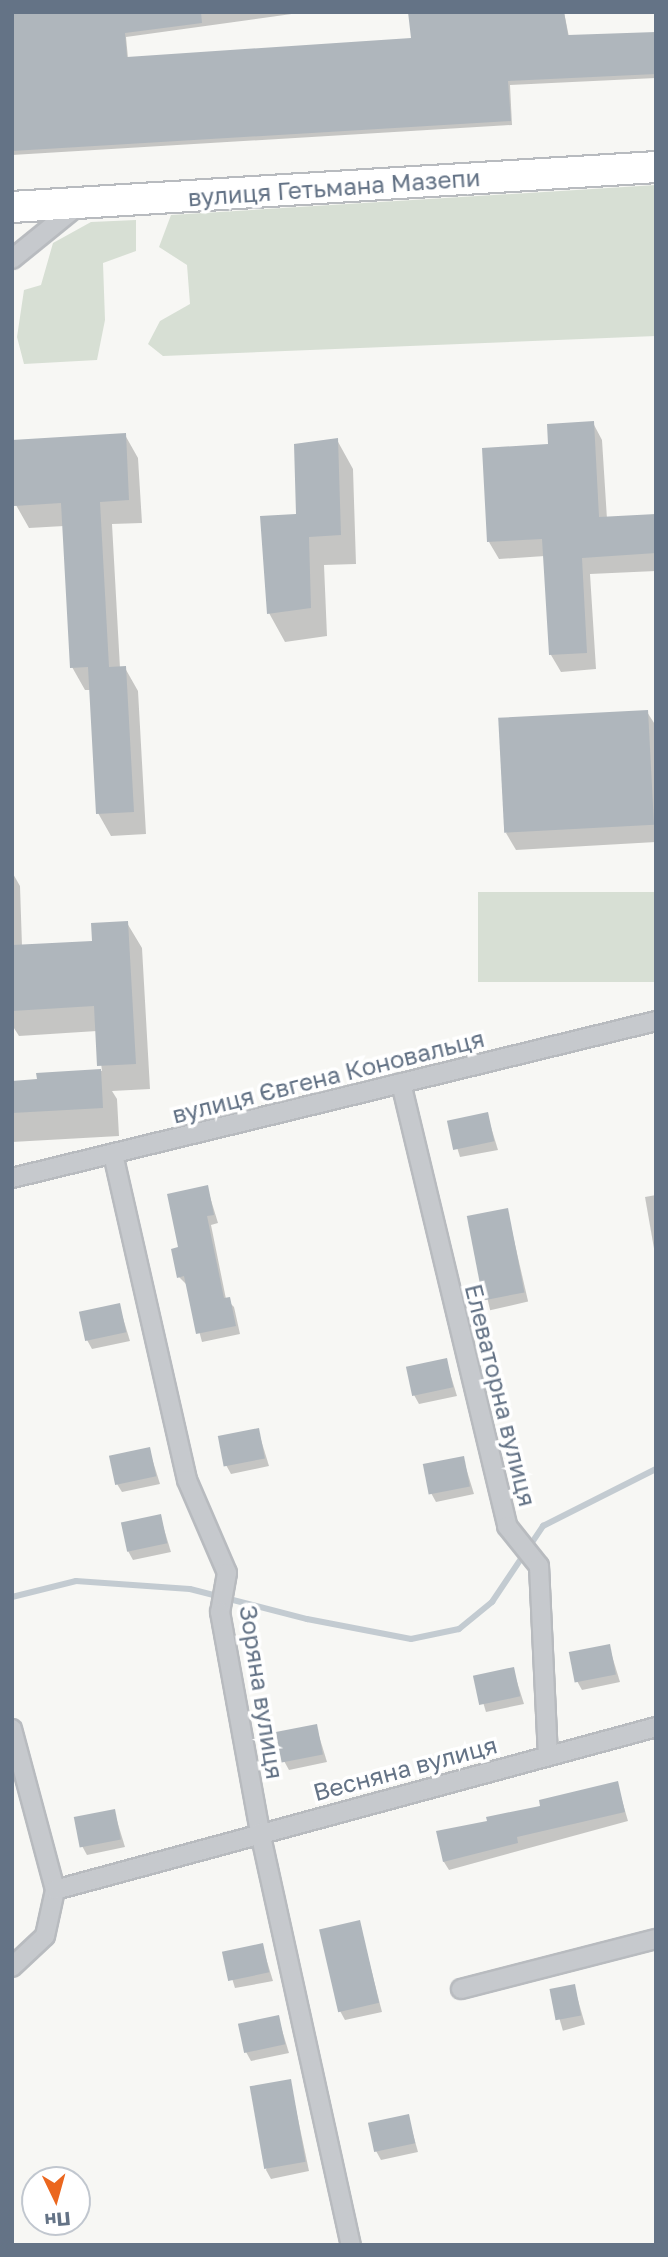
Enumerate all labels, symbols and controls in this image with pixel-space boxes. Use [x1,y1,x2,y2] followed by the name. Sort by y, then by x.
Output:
[187,162,481,212] street label: вулиця Гетьмана Мазепи
[169,1023,487,1129] street label: вулиця Євгена Коновальця
[459,1281,543,1509] street label: Елеваторна вулиця
[234,1603,290,1781] street label: Зоряна вулиця
[310,1730,500,1806] street label: Весняна вулиця
[21,2166,91,2236] north arrow
[44,2208,72,2233] text: Пн

